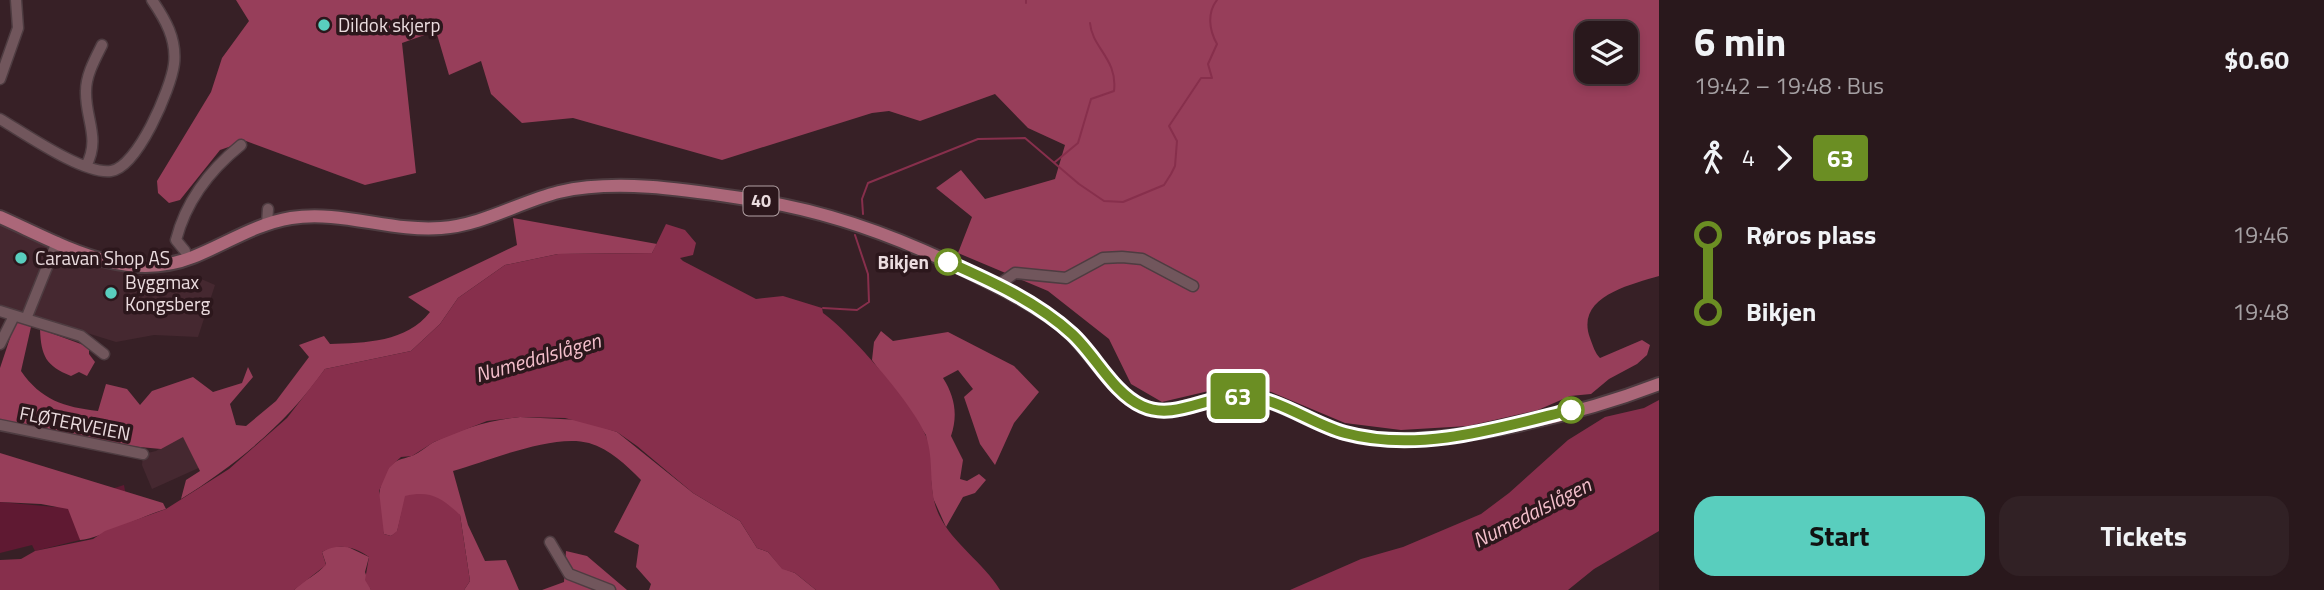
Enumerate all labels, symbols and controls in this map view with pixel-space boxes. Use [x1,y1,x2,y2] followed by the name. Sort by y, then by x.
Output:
[338,10,440,39] place label: Dildok skjerp
[1694,13,1786,71] text: 6 min
[316,17,332,33] marker: Dildok skjerp
[1575,21,1638,84] map controls
[1575,21,1638,84] button: layers
[2224,40,2289,79] text: $0.60
[1694,68,1884,103] text: 19:42 – 19:48 · Bus
[1694,139,1732,177] icon: walk
[1765,139,1803,177] icon: forward
[1742,140,1755,175] text: 4
[1827,140,1854,176] text: 63
[744,186,778,216] road number: 40
[1746,215,1876,254] text: Røros plass
[2232,217,2289,252] text: 19:46
[35,243,170,272] place label: Caravan Shop AS
[878,247,929,276] place label: Bikjen
[935,249,961,275] marker: Bikjen
[13,250,29,266] marker: Caravan Shop AS
[125,267,210,318] place label: Byggmax Kongsberg
[103,285,119,301] marker: Byggmax Kongsberg
[1746,292,1816,331] text: Bikjen
[2232,294,2289,329] text: 19:48
[471,324,605,390] water label: Numedalslågen
[1206,373,1270,419] line badge: 63
[1225,378,1251,414] text: 63
[1558,397,1584,423] unlabelled marker
[17,398,133,447] street label: FLØTERVEIEN
[1467,468,1597,556] water label: Numedalslågen
[1694,496,1985,576] button: Start
[1999,496,2289,576] button: Tickets

